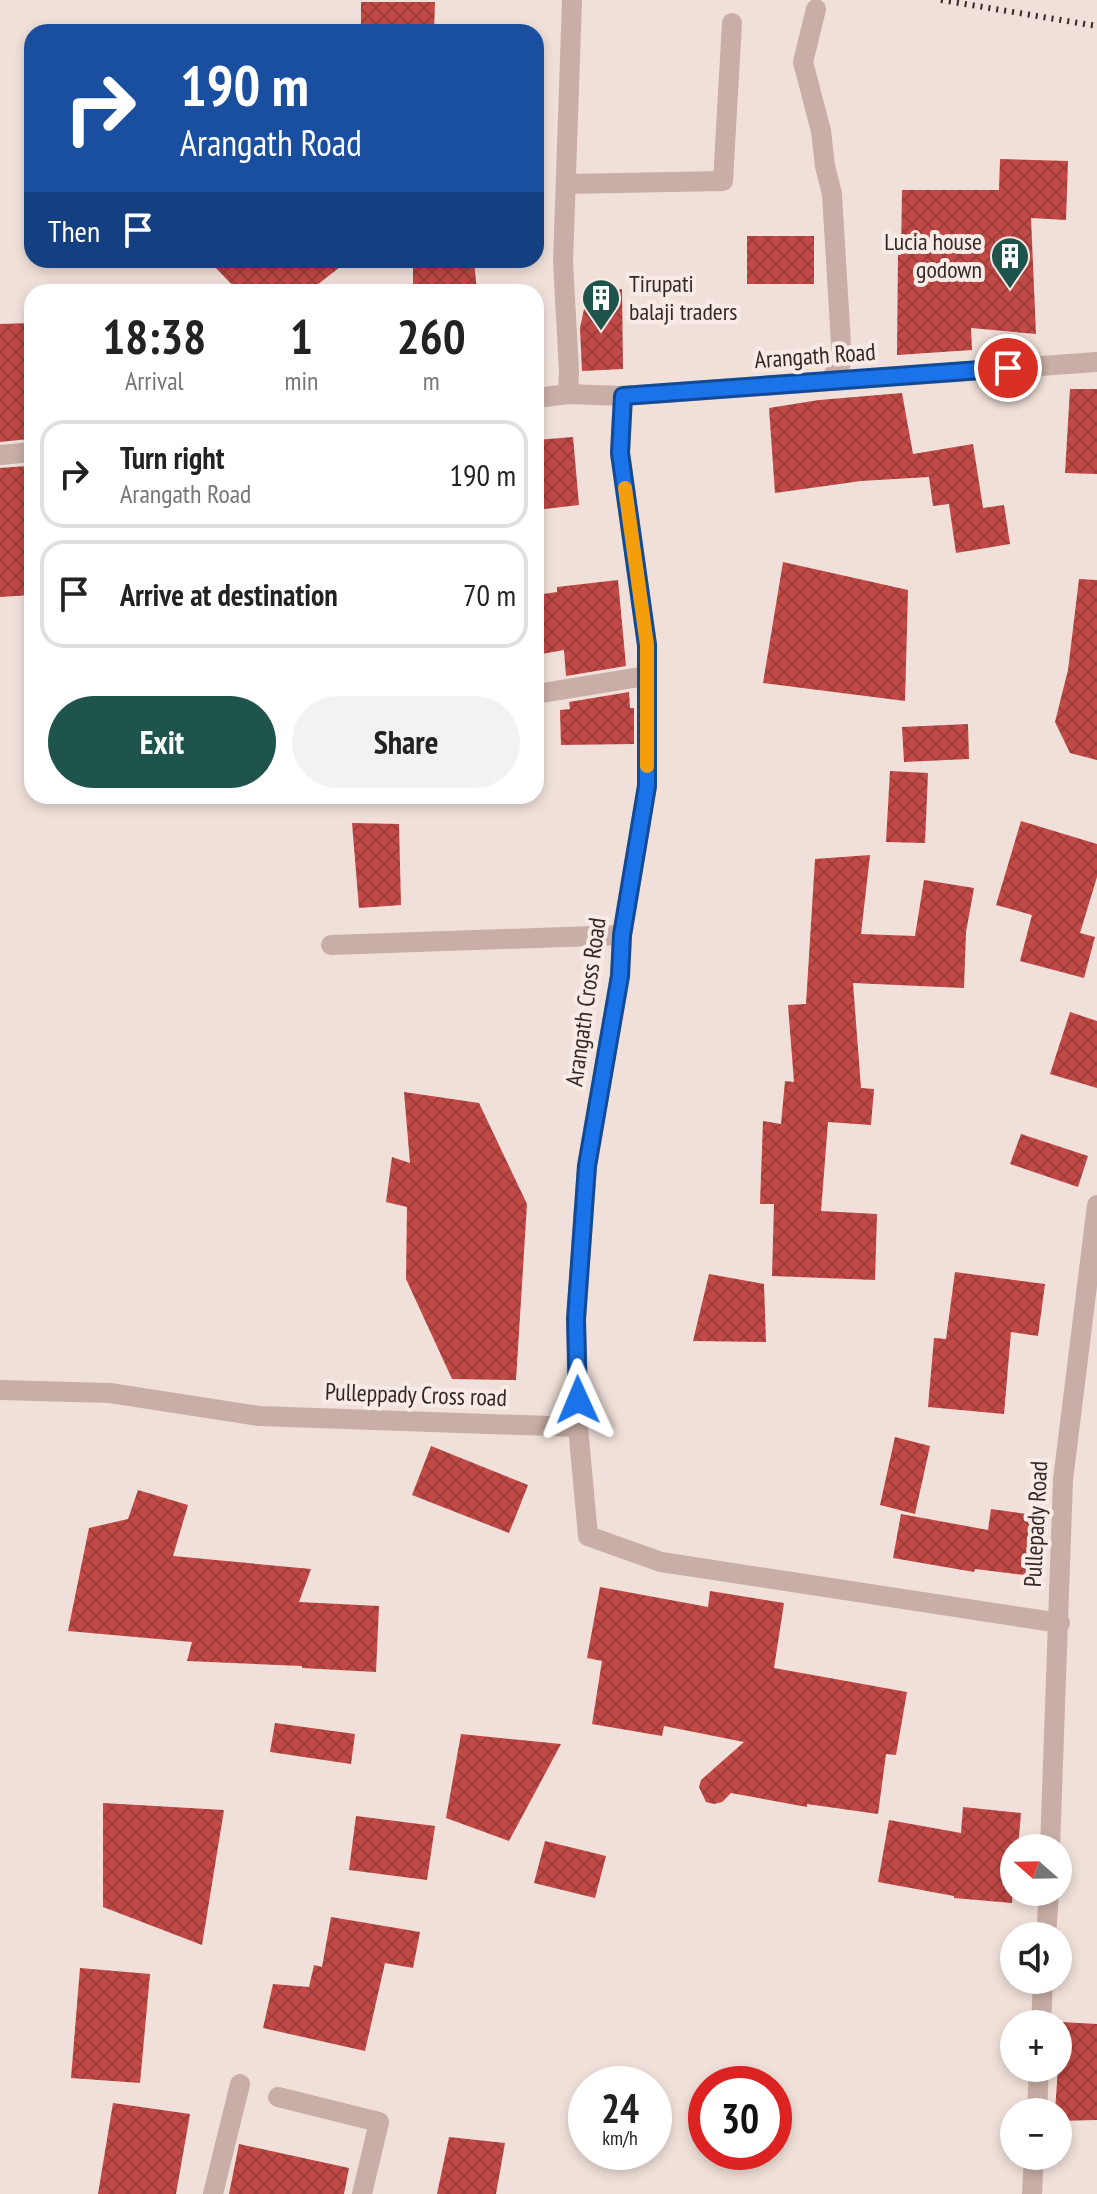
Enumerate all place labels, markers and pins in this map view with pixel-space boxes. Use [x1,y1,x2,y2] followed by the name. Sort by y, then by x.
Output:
[884,226,982,285] place label: Lucia house godown
[989,235,1031,290] building icon: Lucia house godown
[629,268,737,327] place label: Tirupati balaji traders
[580,277,622,332] building icon: Tirupati balaji traders
[974,334,1042,402] pin

